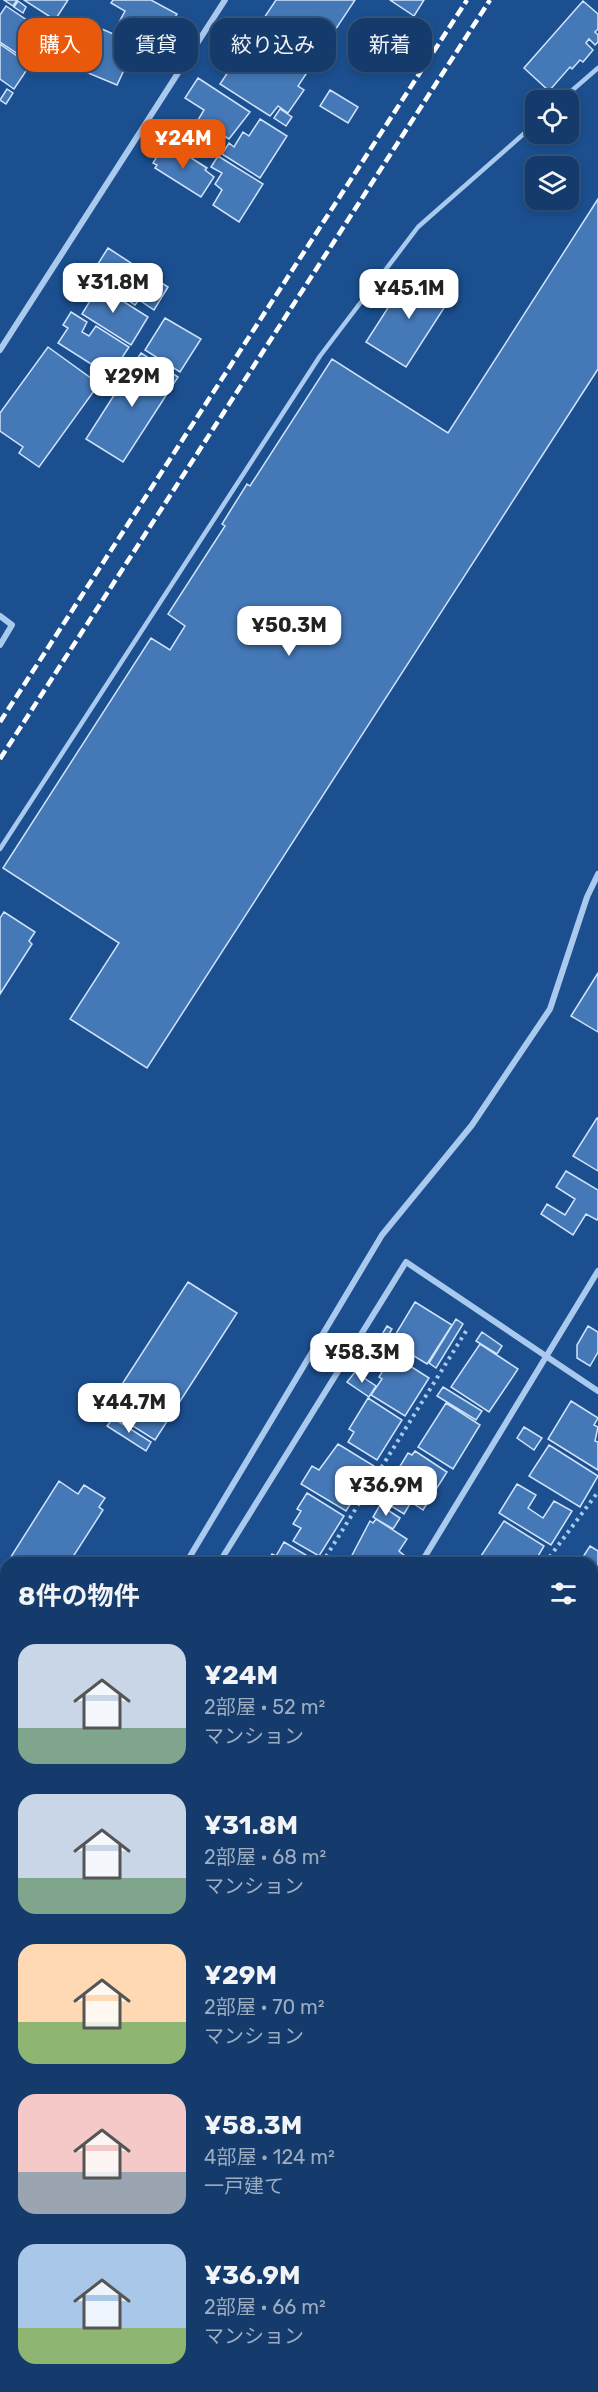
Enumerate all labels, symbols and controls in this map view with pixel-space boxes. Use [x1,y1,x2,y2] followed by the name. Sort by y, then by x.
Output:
[18,18,102,72] chip: 購入
[114,18,198,72] chip: 賃貸
[210,18,336,72] chip: 絞り込み
[348,18,432,72] chip: 新着
[525,90,579,210] map controls
[525,90,579,144] button: locate
[147,119,219,170] pin: ¥24M
[155,126,211,150] text: ¥24M
[525,156,579,210] button: layers
[64,263,162,314] pin: ¥31.8M
[360,269,458,320] pin: ¥45.1M
[77,270,149,294] text: ¥31.8M
[373,276,445,300] text: ¥45.1M
[96,357,168,408] pin: ¥29M
[104,364,160,388] text: ¥29M
[240,606,338,657] pin: ¥50.3M
[251,613,327,637] text: ¥50.3M
[313,1333,411,1384] pin: ¥58.3M
[324,1340,400,1364] text: ¥58.3M
[80,1383,178,1434] pin: ¥44.7M
[92,1390,166,1414] text: ¥44.7M
[337,1466,435,1517] pin: ¥36.9M
[349,1473,423,1497] text: ¥36.9M
[547,1577,580,1610] icon: filters
[18,1581,140,1612] text: 8件の物件
[204,1660,278,1691] text: ¥24M
[66,1668,138,1740] icon: home
[204,1695,325,1719] text: 2部屋 · 52 m²
[204,1724,304,1748] text: マンション
[204,1810,298,1841] text: ¥31.8M
[66,1818,138,1890] icon: home
[204,1845,326,1869] text: 2部屋 · 68 m²
[204,1874,304,1898] text: マンション
[204,1960,277,1991] text: ¥29M
[66,1968,138,2040] icon: home
[204,1995,325,2019] text: 2部屋 · 70 m²
[204,2024,304,2048] text: マンション
[204,2110,302,2141] text: ¥58.3M
[66,2118,138,2190] icon: home
[204,2145,335,2169] text: 4部屋 · 124 m²
[204,2174,284,2198] text: 一戸建て
[204,2260,301,2291] text: ¥36.9M
[66,2268,138,2340] icon: home
[204,2295,326,2319] text: 2部屋 · 66 m²
[204,2324,304,2348] text: マンション

